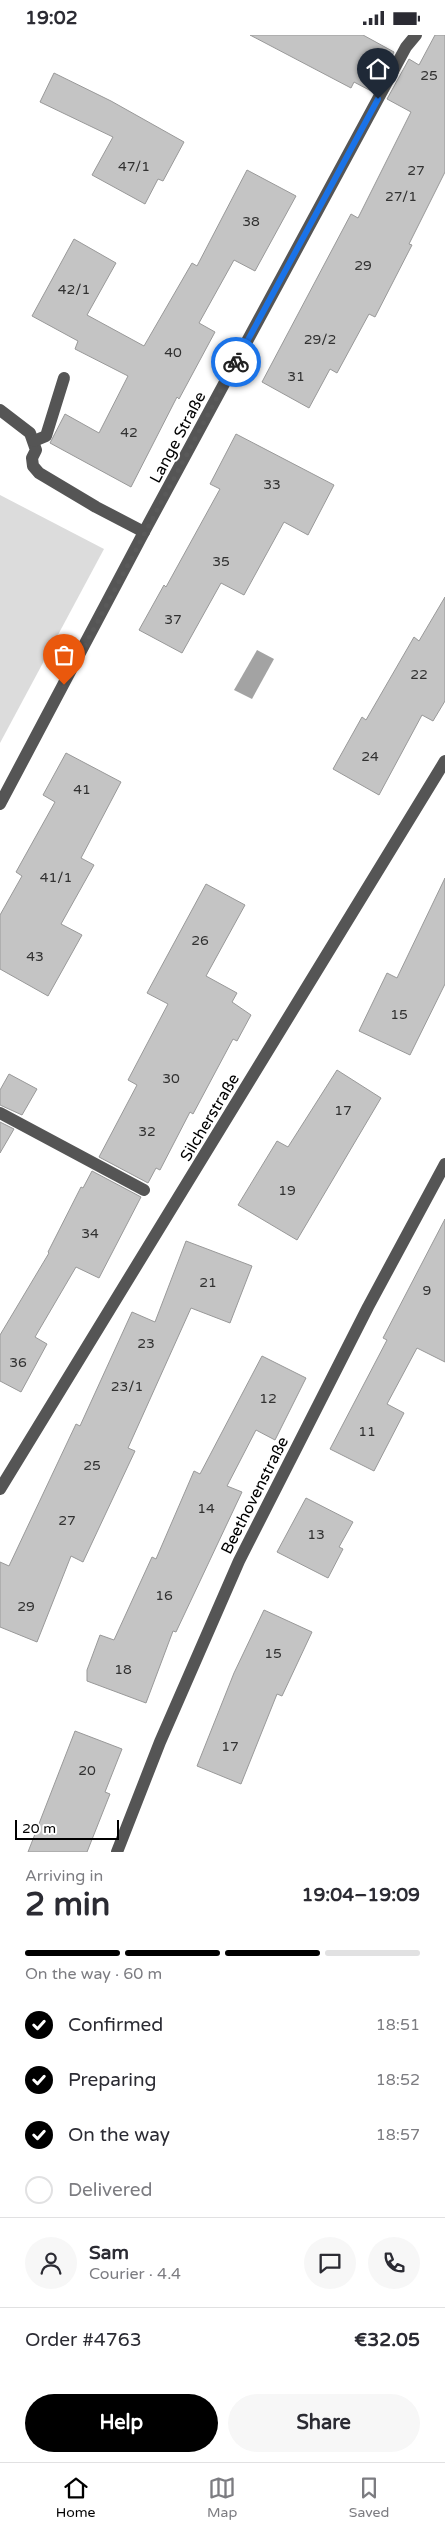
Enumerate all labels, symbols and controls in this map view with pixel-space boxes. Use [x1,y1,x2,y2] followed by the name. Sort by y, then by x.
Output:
[25,7,78,29] text: 19:02
[357,48,399,99] pin
[364,55,392,83] icon: home
[420,67,438,84] house number: 25
[118,158,150,175] house number: 47/1
[407,162,425,179] house number: 27
[385,188,417,205] house number: 27/1
[242,213,260,230] house number: 38
[354,257,372,274] house number: 29
[58,281,90,298] house number: 42/1
[304,331,336,348] house number: 29/2
[211,337,261,387] courier
[164,344,182,361] house number: 40
[222,348,250,376] icon: bike
[287,368,305,385] house number: 31
[145,388,210,487] street label: Lange Straße
[120,424,138,441] house number: 42
[263,476,281,493] house number: 33
[212,553,230,570] house number: 35
[164,611,182,628] house number: 37
[43,634,85,685] pin
[50,641,78,669] icon: bag
[410,666,428,683] house number: 22
[361,748,379,765] house number: 24
[73,781,91,798] house number: 41
[40,869,72,886] house number: 41/1
[191,932,209,949] house number: 26
[26,948,44,965] house number: 43
[390,1006,408,1023] house number: 15
[162,1070,180,1087] house number: 30
[176,1070,244,1165] street label: Silcherstraße
[334,1102,352,1119] house number: 17
[138,1123,156,1140] house number: 32
[278,1182,296,1199] house number: 19
[81,1225,99,1242] house number: 34
[199,1274,217,1291] house number: 21
[423,1282,431,1299] house number: 9
[137,1335,155,1352] house number: 23
[9,1354,27,1371] house number: 36
[111,1378,143,1395] house number: 23/1
[259,1390,277,1407] house number: 12
[358,1423,376,1440] house number: 11
[217,1433,293,1558] street label: Beethovenstraße
[83,1457,101,1474] house number: 25
[197,1500,215,1517] house number: 14
[58,1512,76,1529] house number: 27
[307,1526,325,1543] house number: 13
[155,1587,173,1604] house number: 16
[17,1598,35,1615] house number: 29
[264,1645,282,1662] house number: 15
[114,1661,132,1678] house number: 18
[221,1738,239,1755] house number: 17
[78,1762,96,1779] house number: 20
[15,1817,119,1840] scale bar
[22,1820,56,1837] text: 20 m
[25,1866,103,1886] text: Arriving in
[301,1884,420,1906] text: 19:04–19:09
[25,1886,110,1924] text: 2 min
[25,1964,162,1984] text: On the way · 60 m
[25,2011,53,2039] icon: check
[68,2014,163,2036] text: Confirmed
[376,2015,420,2035] text: 18:51
[25,2066,53,2094] icon: check
[68,2069,157,2091] text: Preparing
[376,2070,420,2090] text: 18:52
[25,2121,53,2149] icon: check
[68,2124,170,2146] text: On the way
[376,2125,420,2145] text: 18:57
[68,2179,153,2201] text: Delivered
[25,2237,77,2289] button: person
[304,2237,356,2289] button: chat
[368,2237,420,2289] button: phone
[89,2242,129,2264] text: Sam
[89,2264,181,2284] text: Courier · 4.4
[25,2329,142,2351] text: Order #4763
[354,2329,420,2351] text: €32.05
[25,2394,218,2452] button: Help
[228,2394,420,2452] button: Share
[56,2474,95,2521] tab: Home
[207,2474,237,2521] tab: Map
[349,2474,389,2521] tab: Saved

